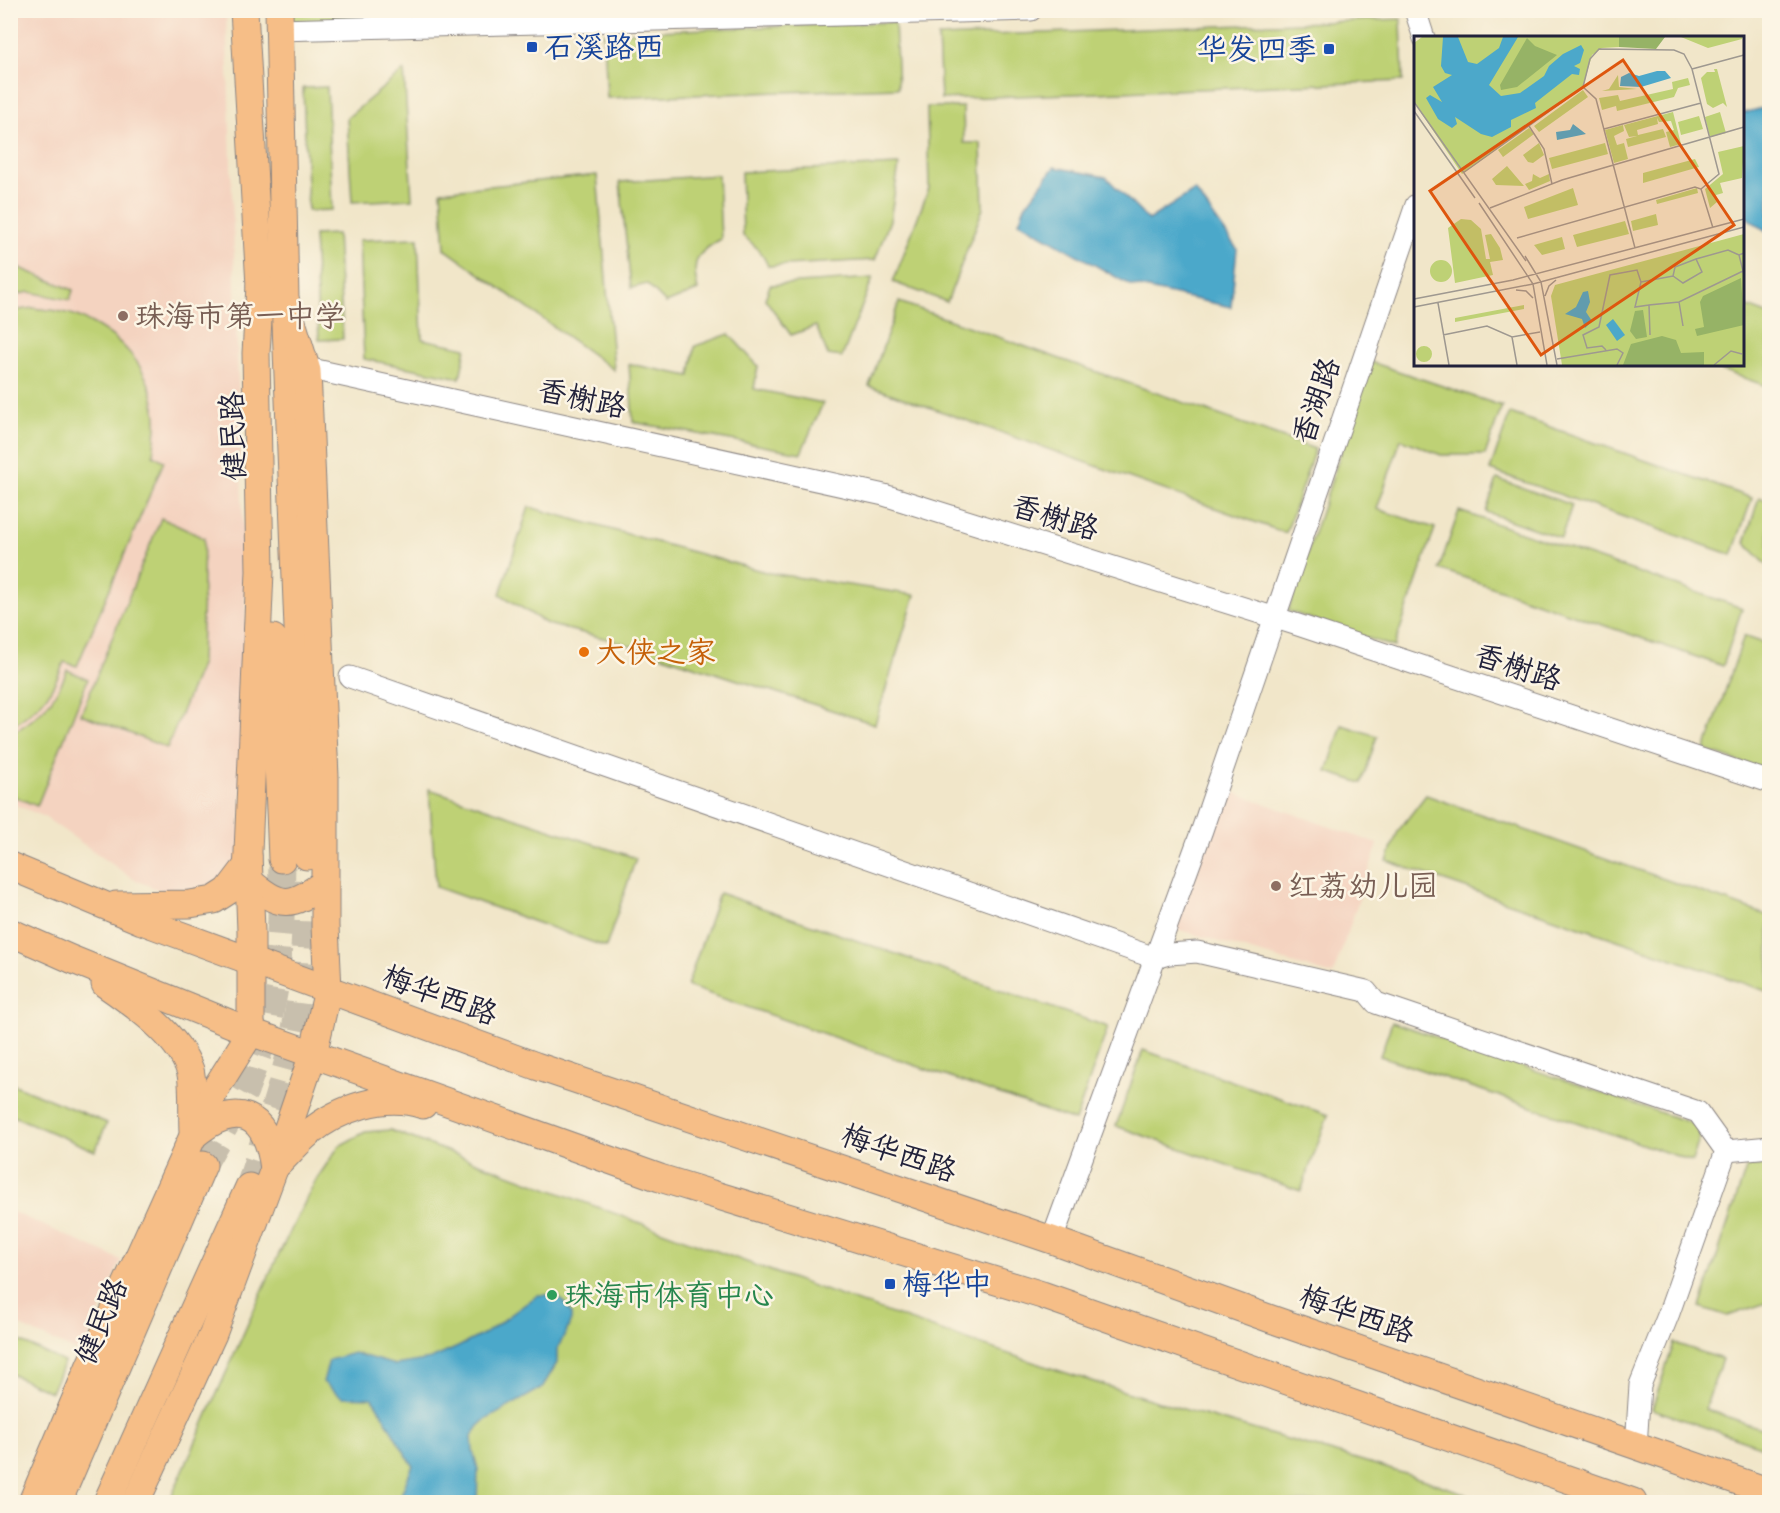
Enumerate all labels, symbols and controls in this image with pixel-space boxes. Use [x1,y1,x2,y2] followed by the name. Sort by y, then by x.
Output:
[544,28,664,66] place label: 石溪路西
[1197,30,1317,68] place label: 华发四季
[1414,36,1744,366] inset map
[525,40,539,54] marker: 石溪路西
[1322,42,1336,56] marker: 华发四季
[135,297,345,335] place label: 珠海市第一中学
[116,309,130,323] marker: 珠海市第一中学
[1283,352,1349,450] street label: 香湖路
[534,370,630,426] street label: 香榭路
[212,390,254,482] street label: 健民路
[1006,486,1104,548] street label: 香榭路
[596,633,716,671] place label: 大侠之家
[1469,635,1567,699] street label: 香榭路
[577,645,591,659] marker: 大侠之家
[1288,867,1438,905] place label: 红荔幼儿园
[1269,879,1283,893] marker: 红荔幼儿园
[377,957,503,1033] street label: 梅华西路
[836,1116,962,1190] street label: 梅华西路
[902,1265,992,1303] place label: 梅华中
[66,1272,136,1370] street label: 健民路
[564,1276,774,1314] place label: 珠海市体育中心
[883,1277,897,1291] marker: 梅华中
[1294,1277,1420,1351] street label: 梅华西路
[545,1288,559,1302] marker: 珠海市体育中心

